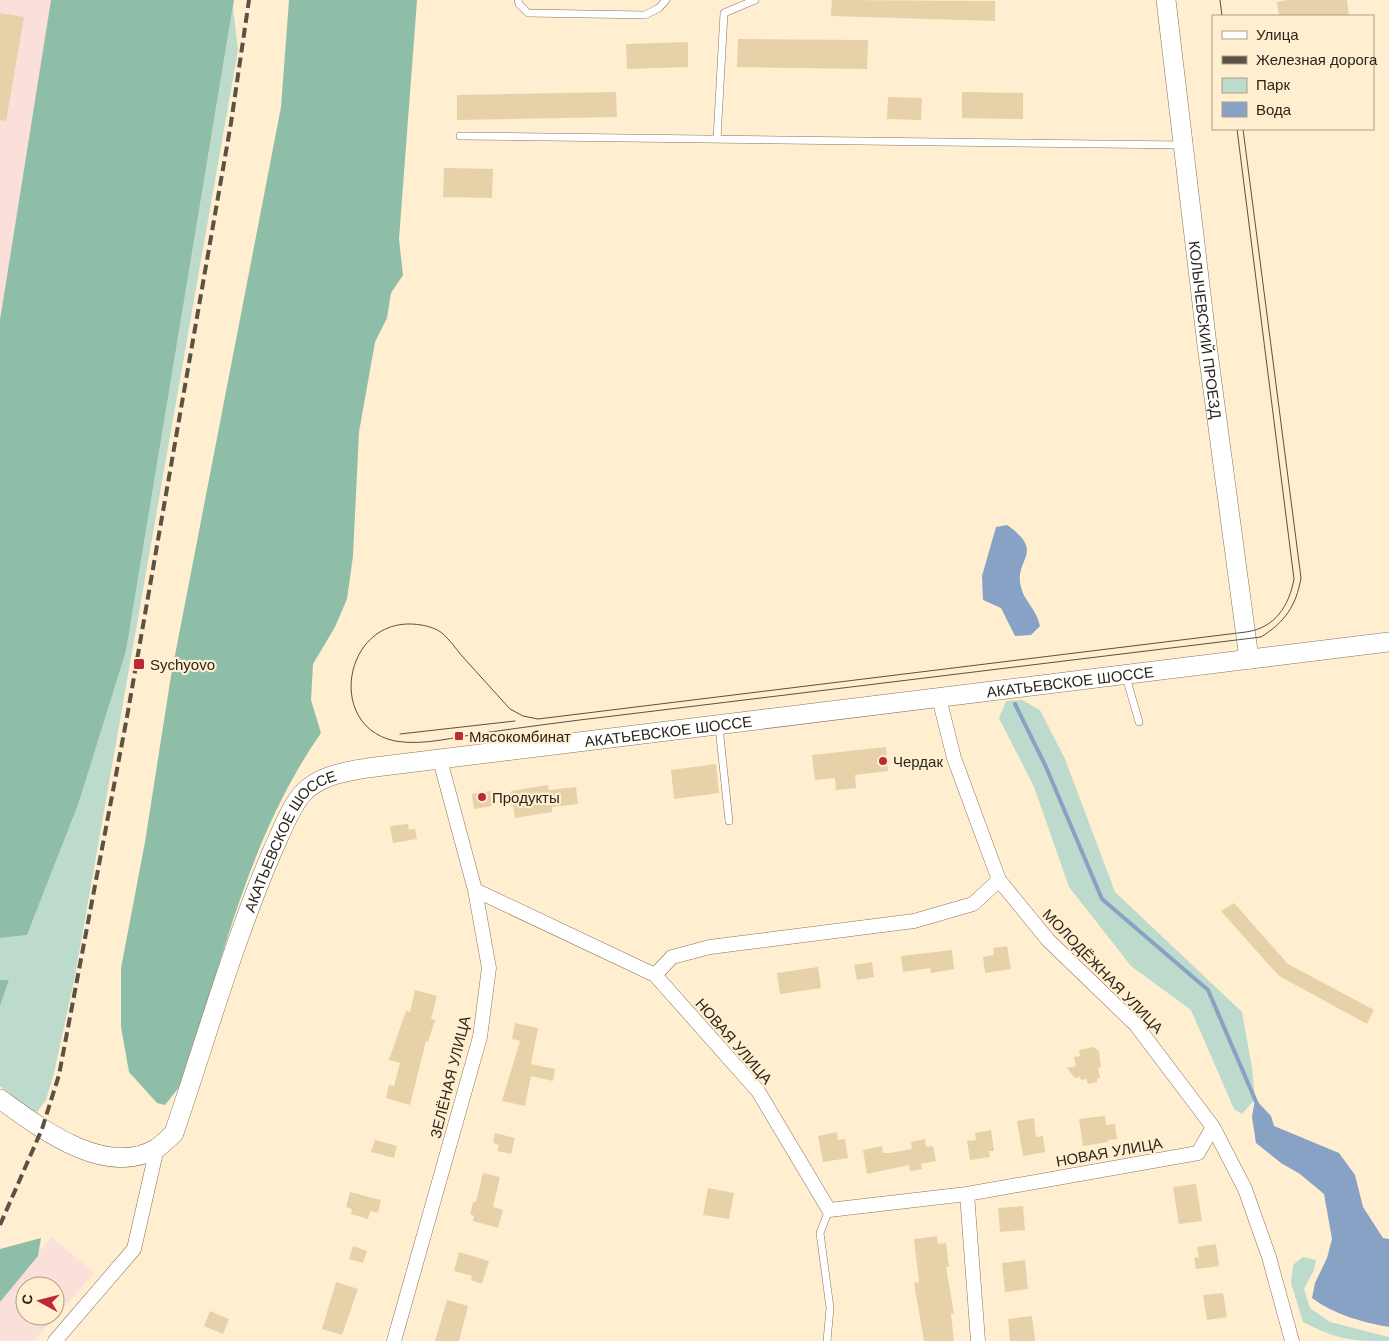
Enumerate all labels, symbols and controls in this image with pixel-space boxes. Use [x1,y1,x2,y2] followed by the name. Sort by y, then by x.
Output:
[1212,15,1374,130] legend
[1256,26,1299,43] text: Улица
[1256,51,1378,68] text: Железная дорога
[1256,76,1290,93] text: Парк
[1256,101,1292,118] text: Вода
[1186,240,1225,420] street label: КОЛЫЧЕВСКИЙ ПРОЕЗД
[150,656,215,673] place label: Sychyovo
[132,657,146,671] marker: Sychyovo
[985,663,1155,700] street label: АКАТЬЕВСКОЕ ШОССЕ
[584,712,753,750] street label: АКАТЬЕВСКОЕ ШОССЕ
[469,728,571,745] place label: Мясокомбинат
[453,730,465,742] marker: Мясокомбинат
[893,753,943,770] place label: Чердак
[877,755,889,767] marker: Чердак
[240,766,338,914] street label: АКАТЬЕВСКОЕ ШОССЕ
[492,789,560,806] place label: Продукты
[476,791,488,803] marker: Продукты
[1039,905,1167,1037] street label: МОЛОДЁЖНАЯ УЛИЦА
[692,995,776,1087] street label: НОВАЯ УЛИЦА
[427,1014,473,1140] street label: ЗЕЛЁНАЯ УЛИЦА
[1054,1134,1164,1170] street label: НОВАЯ УЛИЦА
[15,1276,65,1326] north arrow
[19,1293,36,1305] text: С

